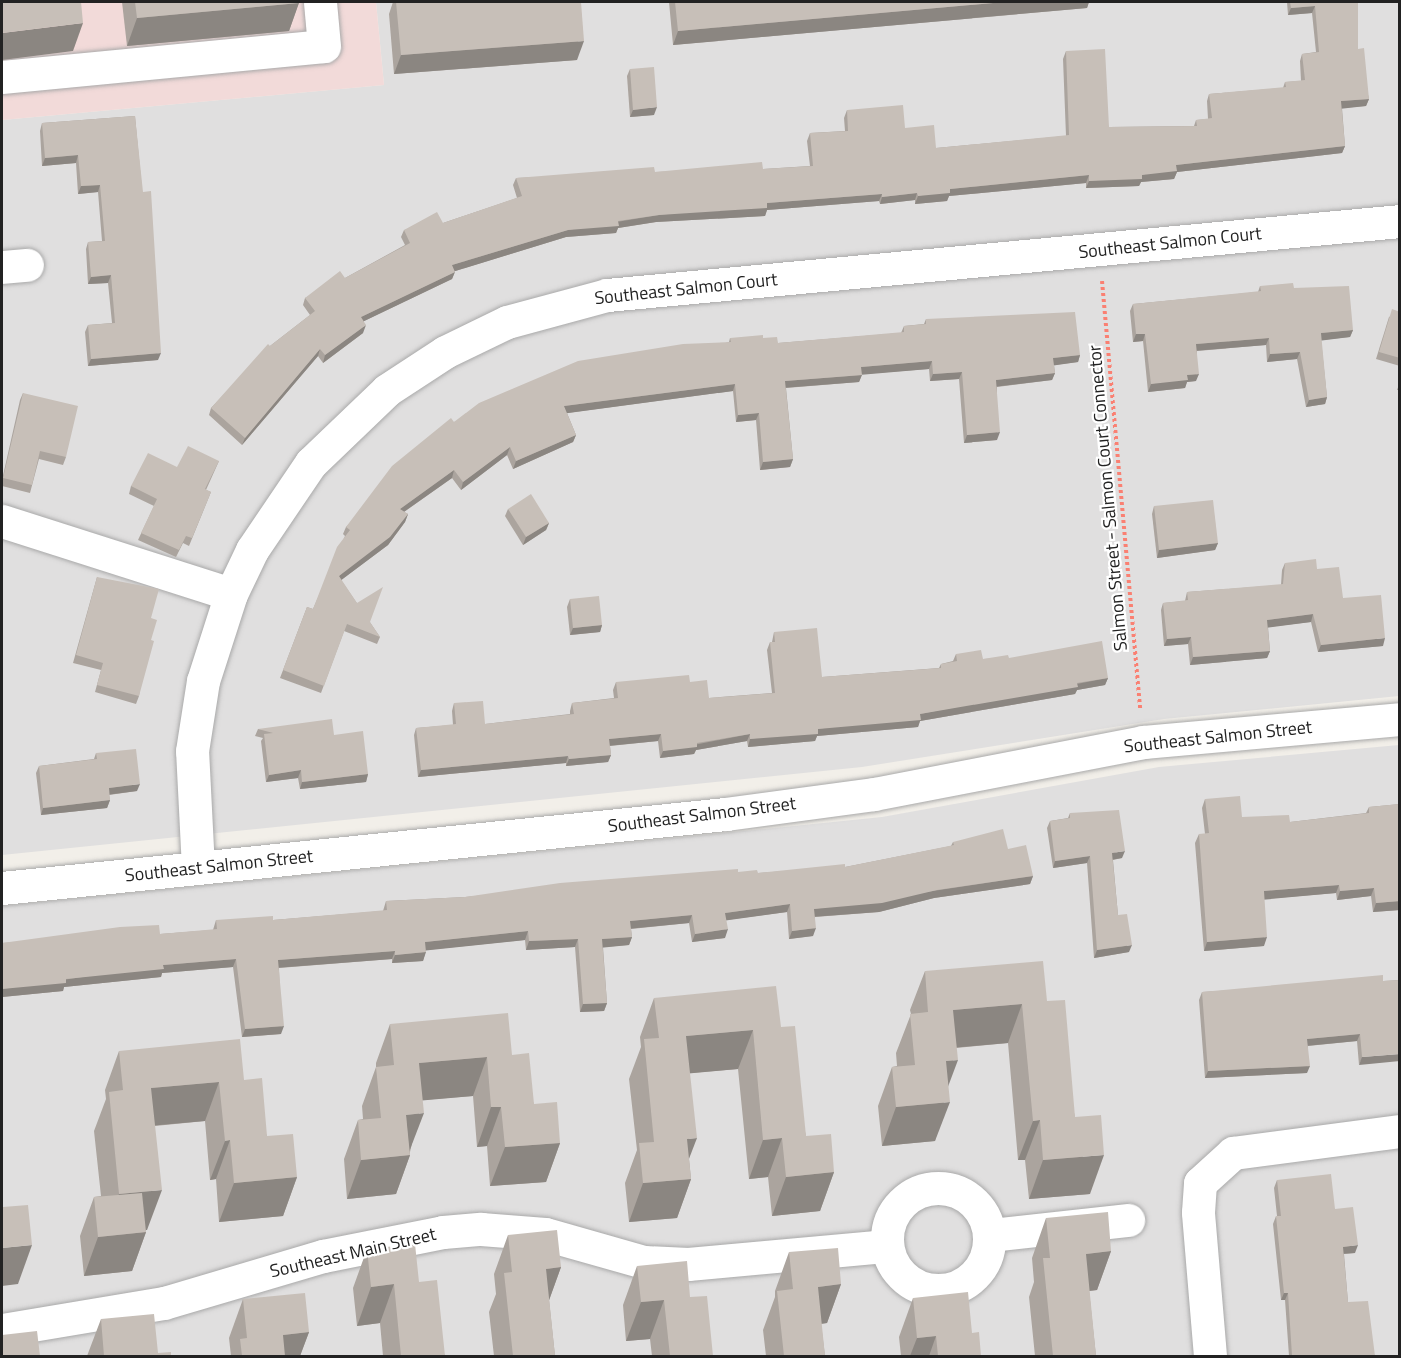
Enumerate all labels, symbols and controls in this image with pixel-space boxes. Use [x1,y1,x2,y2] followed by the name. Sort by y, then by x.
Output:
[1077,223,1263,263] street label: Southeast Salmon Court
[593,269,779,309] street label: Southeast Salmon Court
[1084,344,1132,652] street label: Salmon Street - Salmon Court Connector
[1123,716,1313,758] street label: Southeast Salmon Street
[607,793,797,837] street label: Southeast Salmon Street
[124,845,314,887] street label: Southeast Salmon Street
[268,1223,438,1283] street label: Southeast Main Street

